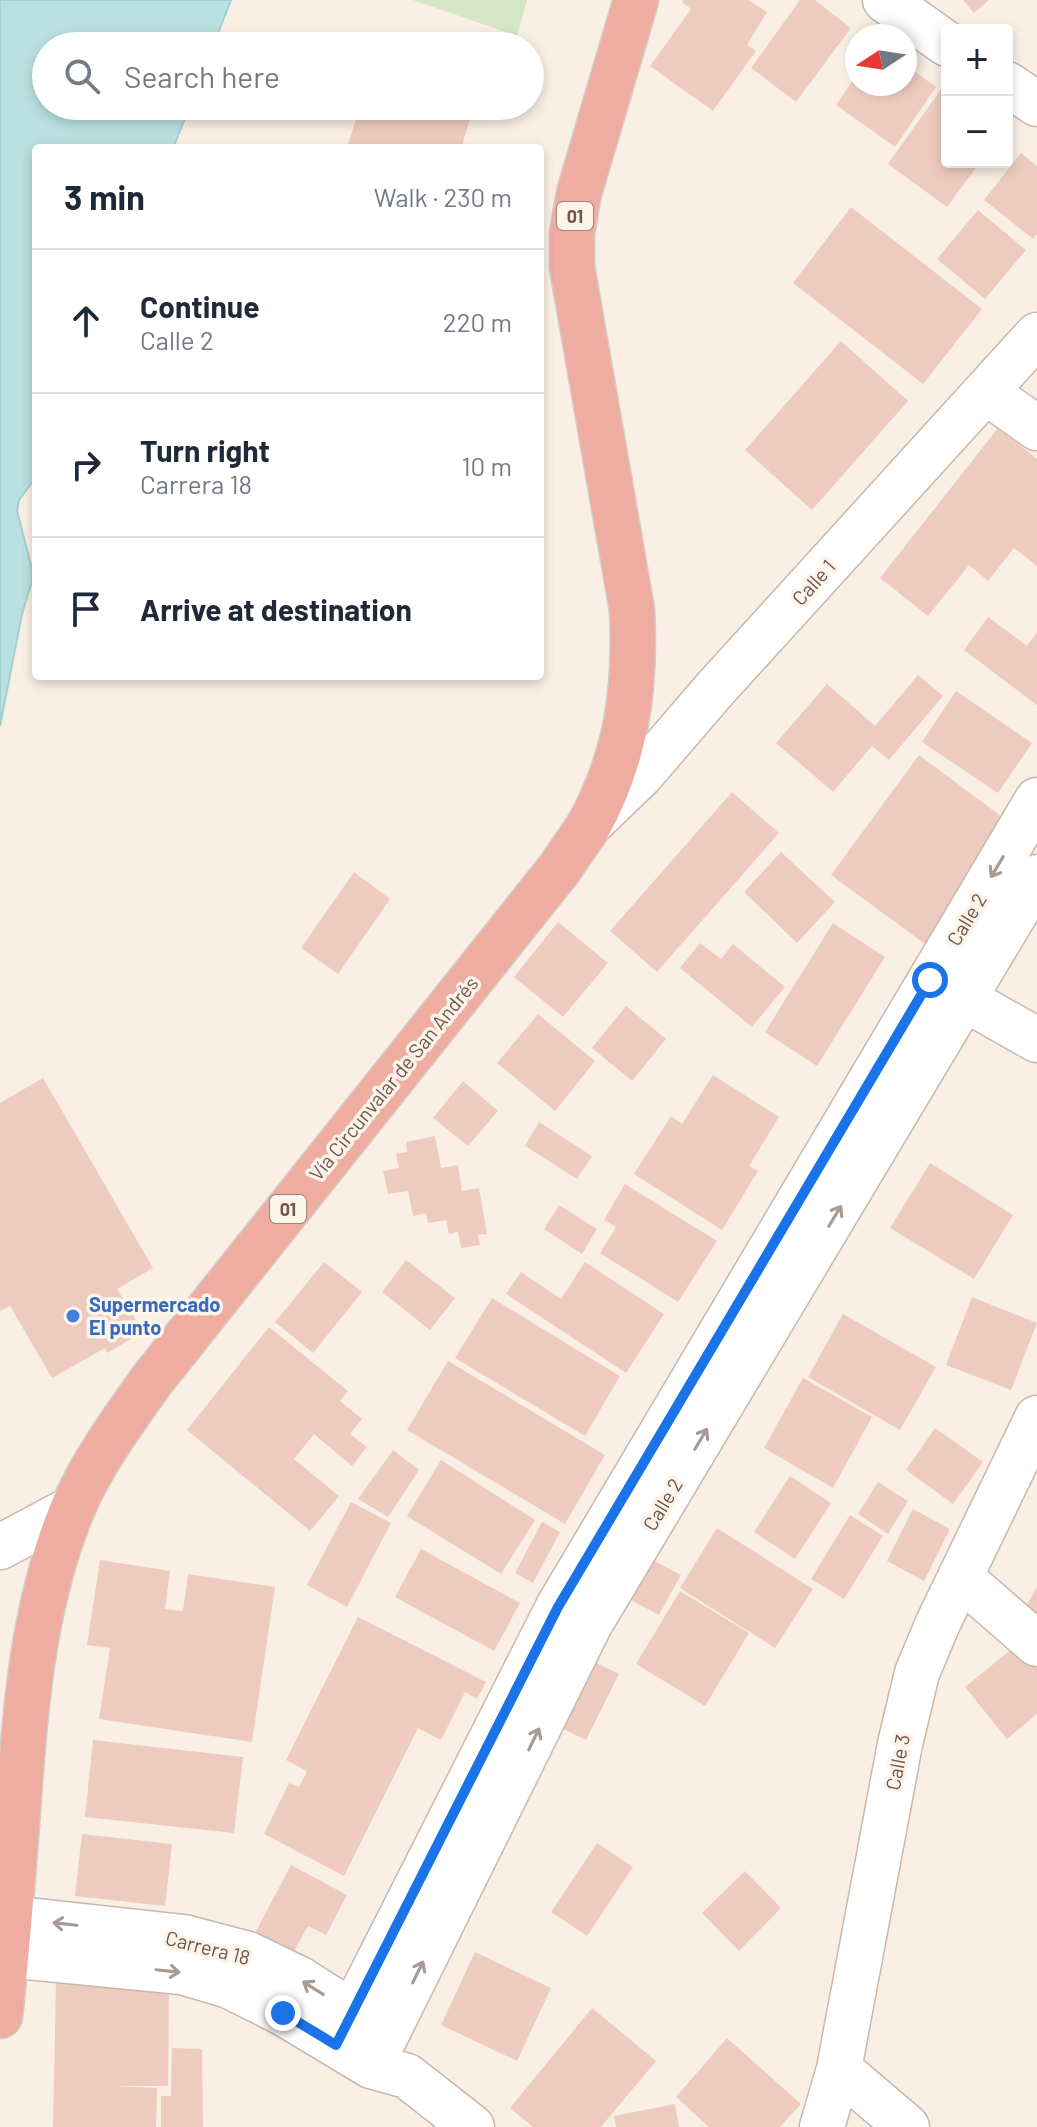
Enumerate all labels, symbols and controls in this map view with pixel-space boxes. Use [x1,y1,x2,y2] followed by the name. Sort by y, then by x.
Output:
[845,24,917,96] north arrow
[941,24,1013,168] map controls
[941,24,1013,96] button: +
[32,32,544,120] search box
[60,54,104,98] icon: search
[124,58,280,94] text: Search here
[941,96,1013,168] button: −
[64,176,145,217] text: 3 min
[374,181,512,212] text: Walk · 230 m
[557,202,593,230] road number: 01
[140,288,260,324] text: Continue
[64,299,108,343] icon: ahead
[443,306,512,337] text: 220 m
[140,324,214,355] text: Calle 2
[140,432,270,468] text: Turn right
[64,443,108,487] icon: right
[462,450,512,481] text: 10 m
[140,468,252,499] text: Carrera 18
[786,554,840,610] street label: Calle 1
[64,587,108,631] icon: arrive
[140,591,412,627] text: Arrive at destination
[989,855,1005,878] one-way arrow
[941,888,991,950] street label: Calle 2
[912,962,948,998] route start
[303,971,483,1185] street label: Vía Circunvalar de San Andrés
[270,1195,306,1223] road number: 01
[827,1205,843,1228] one-way arrow
[89,1292,220,1339] place label: Supermercado El punto
[64,1307,82,1325] marker: Supermercado El punto
[693,1428,709,1451] one-way arrow
[637,1473,687,1535] street label: Calle 2
[526,1727,542,1751] one-way arrow
[880,1732,914,1792] street label: Calle 3
[52,1916,79,1931] one-way arrow
[163,1925,253,1969] street label: Carrera 18
[411,1960,426,1984] one-way arrow
[154,1963,181,1978] one-way arrow
[303,1979,325,1996] one-way arrow
[265,1995,301,2031] route end

